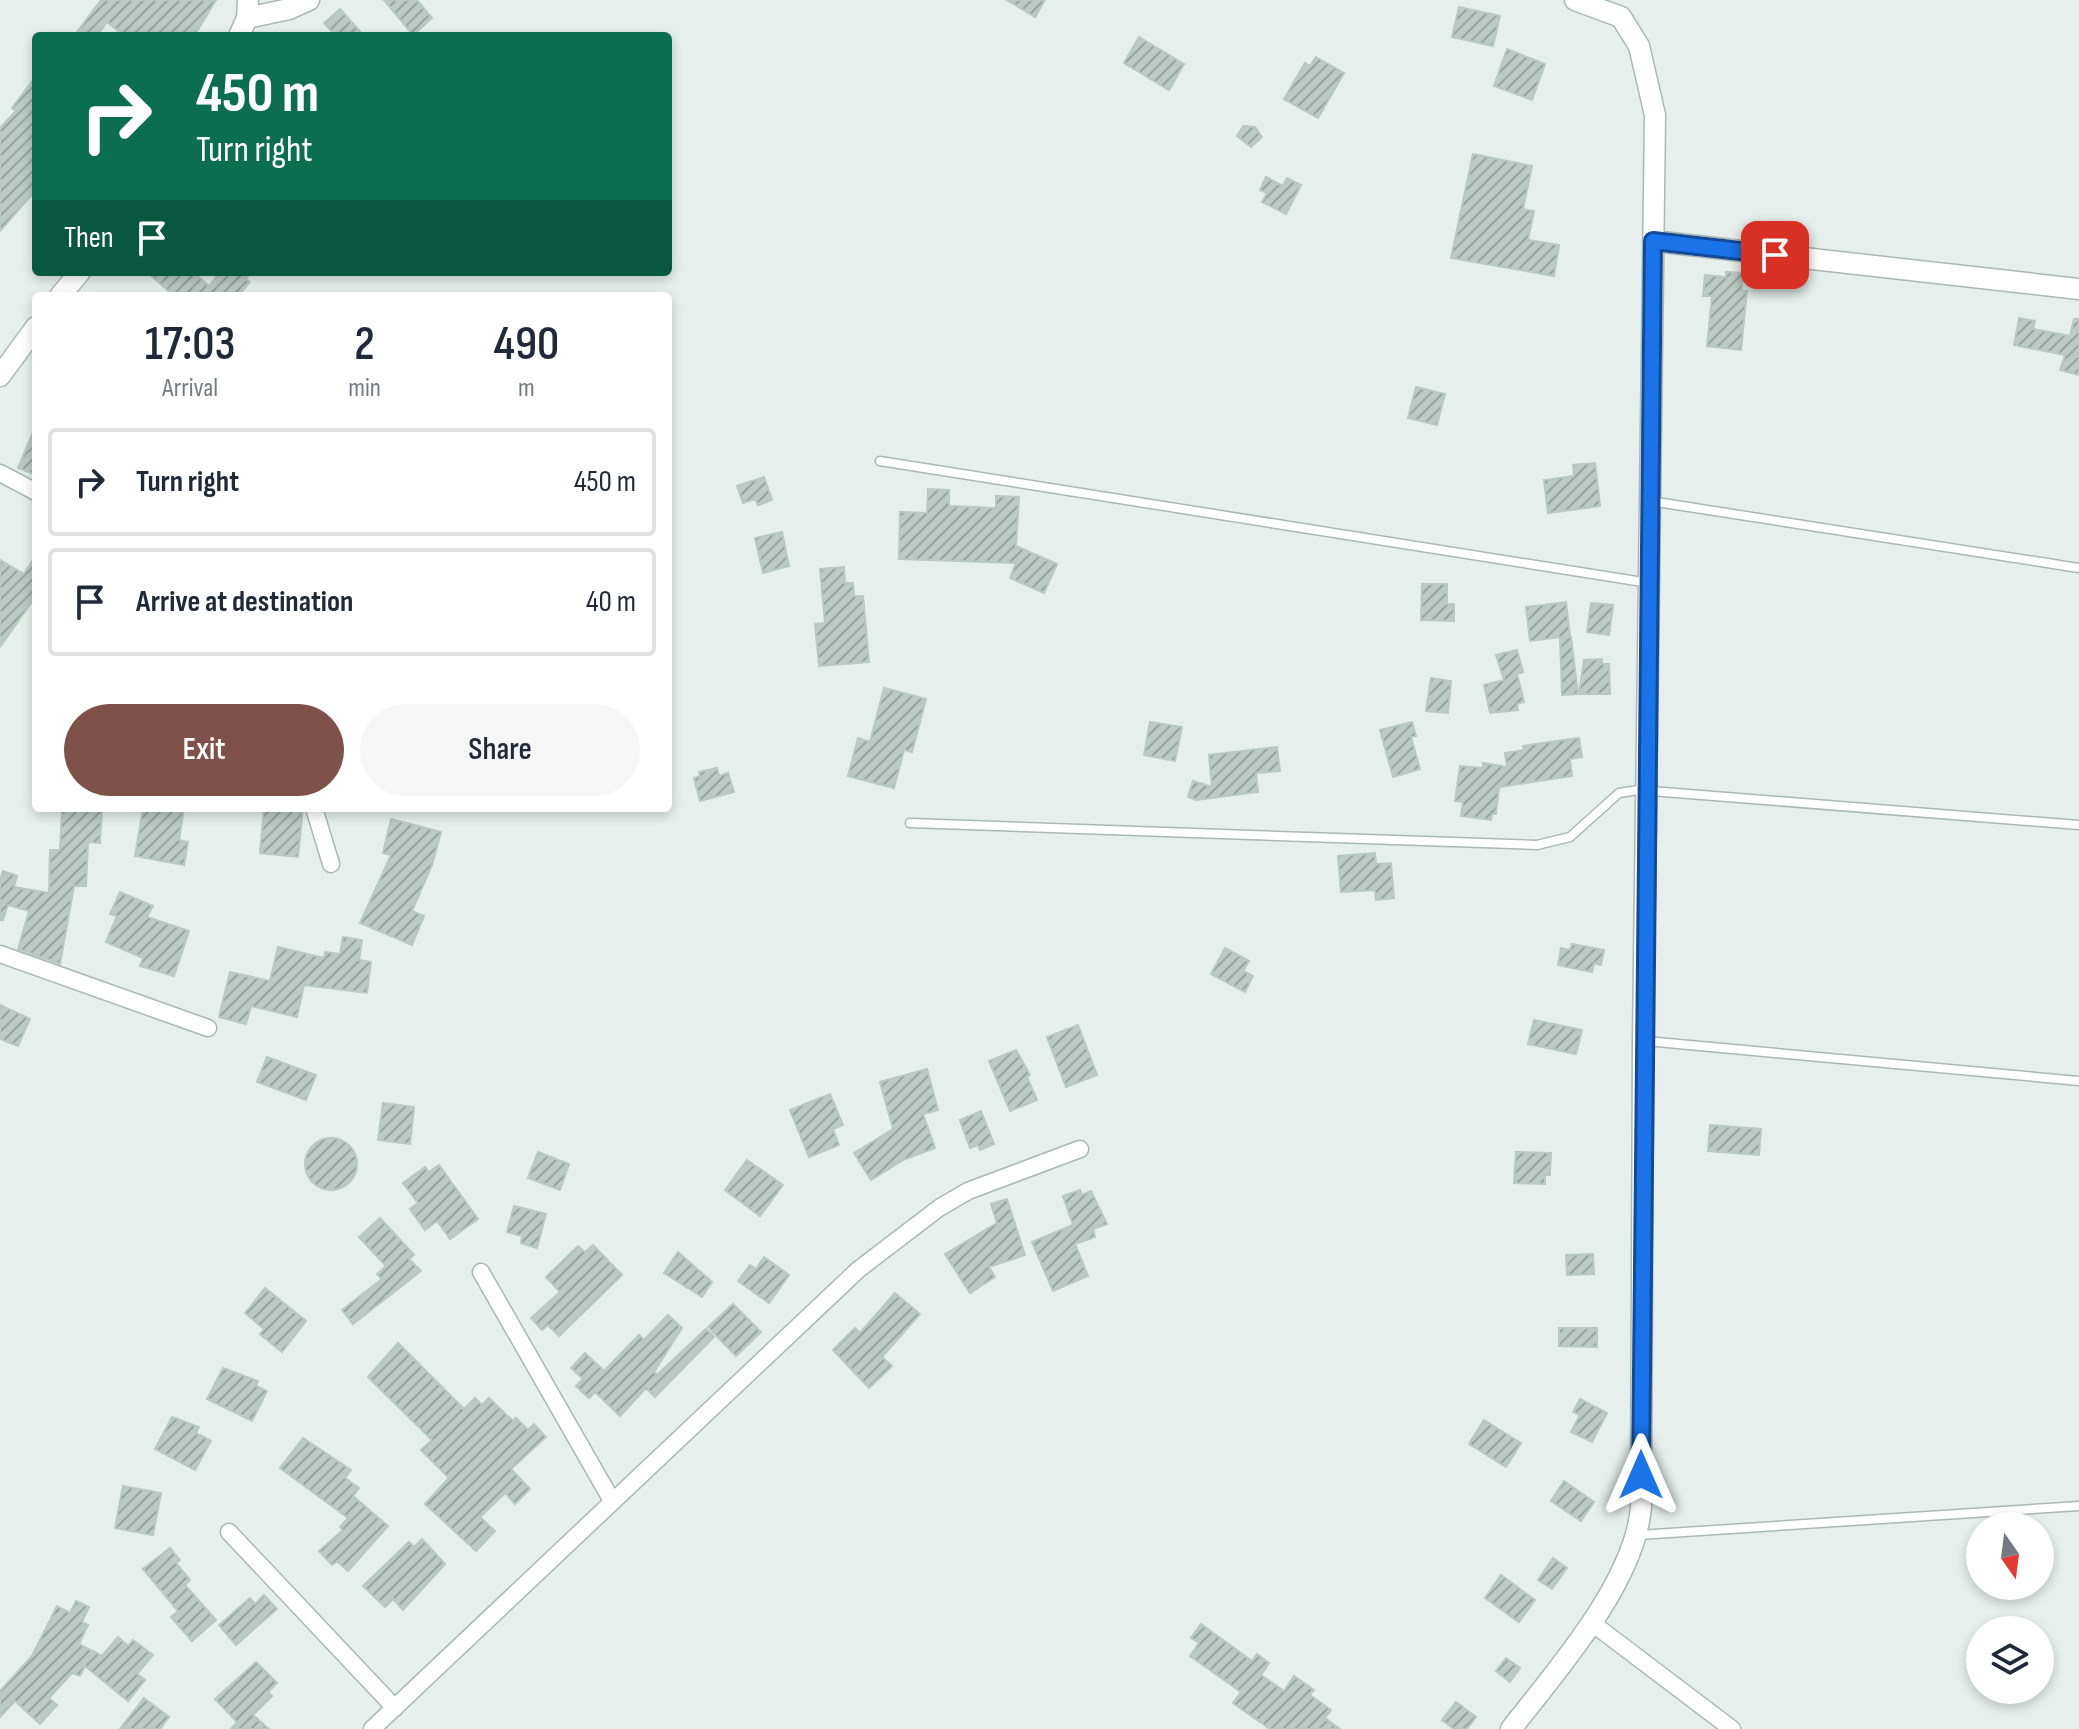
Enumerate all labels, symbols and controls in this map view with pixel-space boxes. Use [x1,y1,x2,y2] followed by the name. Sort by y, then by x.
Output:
[196,61,319,128] text: 450 m
[64,64,168,168] icon: right
[196,129,313,172] text: Turn right
[130,216,174,260] icon: arrive
[64,220,114,256] text: Then
[1741,221,1809,289] pin
[1753,233,1797,277] icon: arrive
[145,316,236,373] text: 17:03
[354,316,375,373] text: 2
[494,316,559,373] text: 490
[162,373,218,404] text: Arrival
[348,373,381,404] text: min
[518,373,535,404] text: m
[68,460,112,504] icon: right
[136,464,239,500] text: Turn right
[574,464,636,500] text: 450 m
[68,580,112,624] icon: arrive
[136,584,353,620] text: Arrive at destination
[586,584,636,620] text: 40 m
[64,704,344,796] button: Exit
[360,704,640,796] button: Share
[1599,1433,1683,1517] position arrow
[1966,1512,2054,1600] north arrow
[1966,1512,2054,1704] map controls
[1966,1616,2054,1704] button: layers

